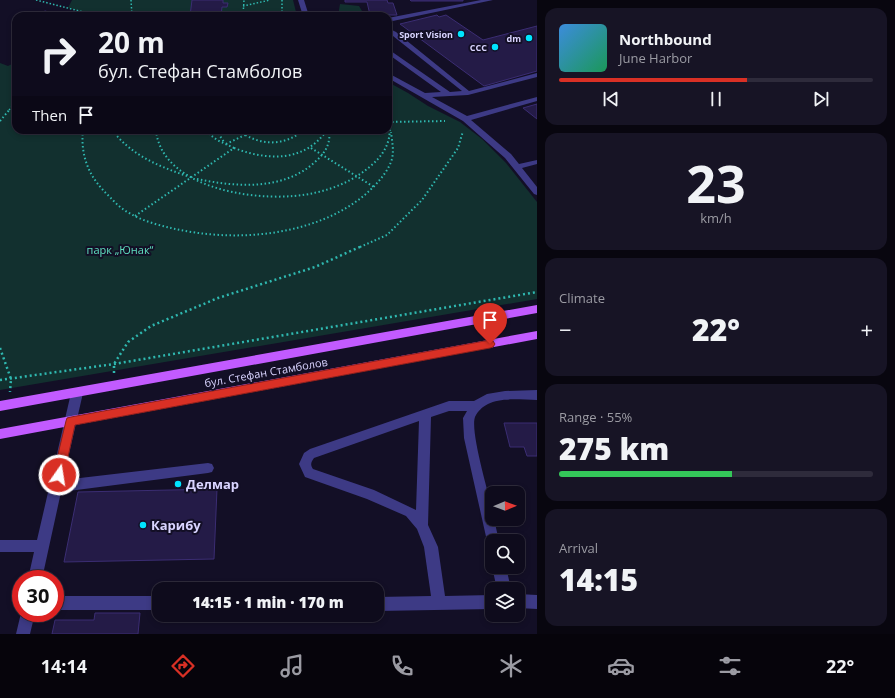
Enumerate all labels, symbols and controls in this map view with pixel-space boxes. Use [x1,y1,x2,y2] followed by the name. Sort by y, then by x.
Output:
[98,23,165,61] text: 20 m
[32,28,84,80] icon: right
[399,28,453,41] place label: Sport Vision
[456,29,466,39] marker: Sport Vision
[619,29,712,49] text: Northbound
[506,32,521,45] place label: dm
[524,33,534,43] marker: dm
[470,41,487,54] place label: CCC
[490,42,500,52] marker: CCC
[619,49,692,67] text: June Harbor
[98,59,302,83] text: бул. Стефан Стамболов
[600,88,622,110] icon: previous
[705,88,727,110] icon: pause
[810,88,832,110] icon: next
[75,104,97,126] icon: arrive
[32,105,67,125] text: Then
[686,147,746,218] text: 23
[700,209,732,227] text: km/h
[87,242,154,257] park label: парк „Юнак“
[559,289,605,307] text: Climate
[473,303,507,344] pin
[479,309,501,331] icon: arrive
[692,309,740,350] text: 22°
[559,314,572,344] text: −
[860,314,873,344] text: +
[203,354,329,390] street label: бул. Стефан Стамболов
[559,408,632,426] text: Range · 55%
[559,428,669,469] text: 275 km
[38,454,80,496] position arrow
[186,475,239,493] place label: Делмар
[173,479,183,489] marker: Делмар
[485,486,525,526] north arrow
[485,486,525,622] map controls
[151,516,201,534] place label: Карибу
[138,520,148,530] marker: Карибу
[485,534,525,574] button: search
[559,539,598,557] text: Arrival
[559,559,638,600] text: 14:15
[12,570,64,622] speed limit sign: 30
[485,582,525,622] button: layers
[192,592,344,612] text: 14:15 · 1 min · 170 m
[169,652,197,680] icon: directions
[278,652,306,680] icon: music
[388,652,416,680] icon: phone
[497,652,525,680] icon: climate
[607,652,635,680] icon: car
[716,652,744,680] icon: filters
[41,654,87,678] text: 14:14
[826,654,854,678] text: 22°

